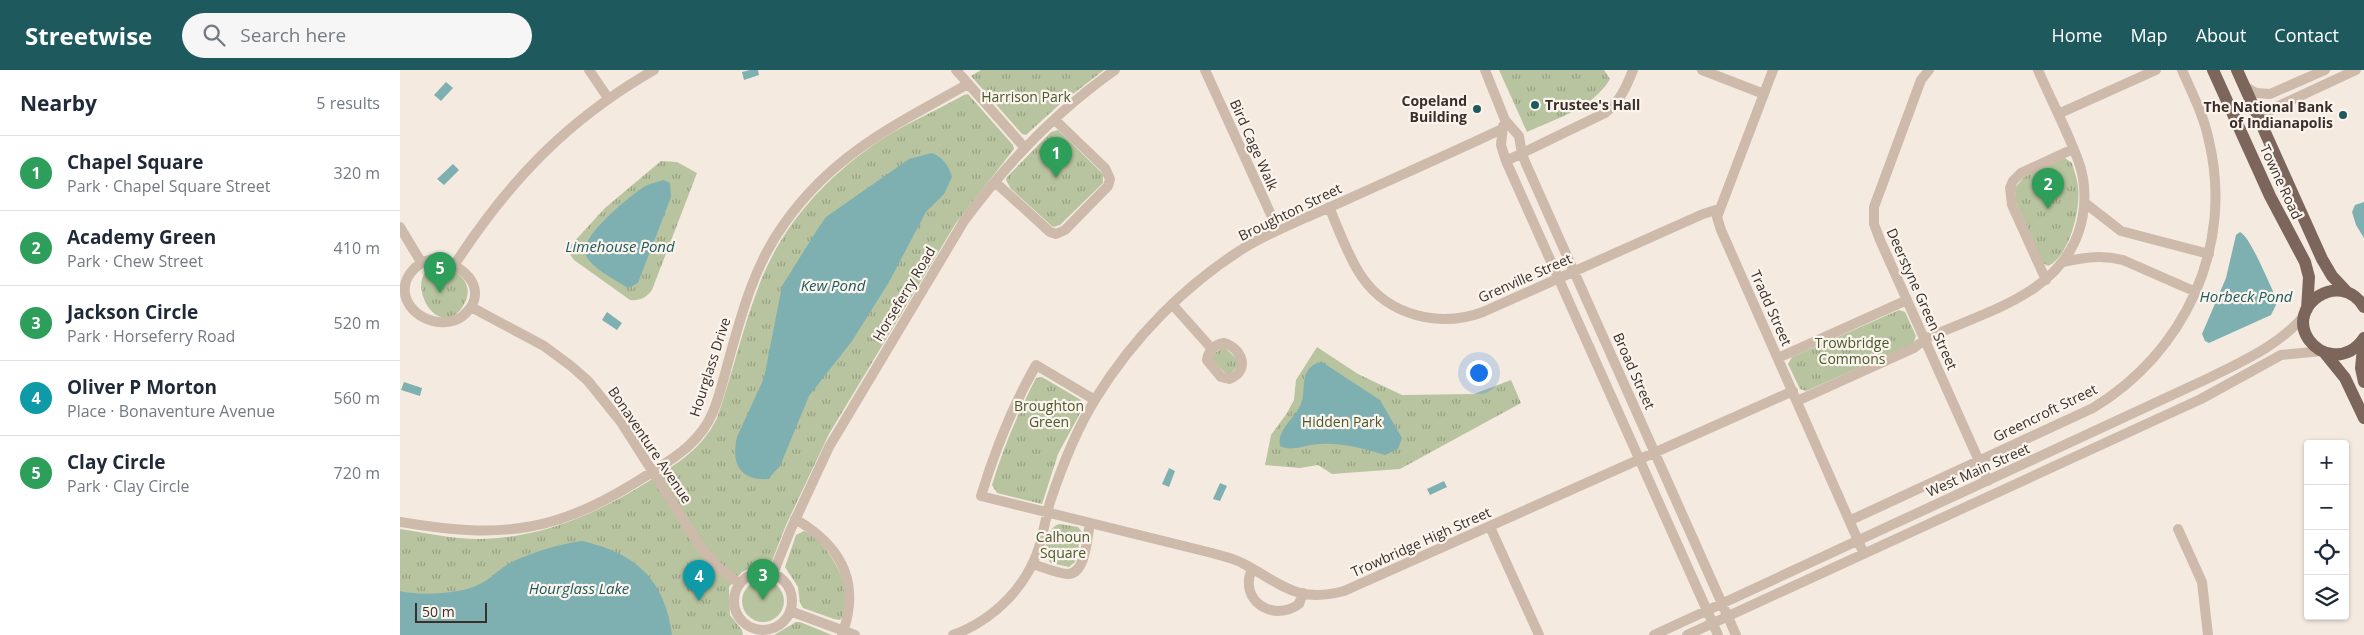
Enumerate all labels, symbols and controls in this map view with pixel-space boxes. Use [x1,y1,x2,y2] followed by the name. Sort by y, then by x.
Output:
[182,13,532,58] search box
[25,19,152,52] text: Streetwise
[200,21,228,49] icon: search
[240,22,346,48] text: Search here
[2052,23,2102,47] text: Home
[2130,23,2168,47] text: Map
[2196,23,2246,47] text: About
[2274,23,2339,47] text: Contact
[981,87,1071,106] park label: Harrison Park
[20,89,97,117] text: Nearby
[1401,91,1467,126] place label: Copeland Building
[316,92,380,114] text: 5 results
[1545,95,1640,114] place label: Trustee's Hall
[1226,96,1283,194] street label: Bird Cage Walk
[2204,97,2333,132] place label: The National Bank of Indianapolis
[1529,99,1541,111] marker: Trustee's Hall
[1471,103,1483,115] marker: Copeland Building
[2337,109,2349,121] marker: The National Bank of Indianapolis
[1040,137,1072,178] pin: 1
[2256,141,2307,222] street label: Towne Road
[67,149,203,175] text: Chapel Square
[31,162,41,184] text: 1
[334,162,380,184] text: 320 m
[2032,168,2064,209] pin: 2
[67,175,270,197] text: Park · Chapel Square Street
[1235,178,1345,245] street label: Broughton Street
[67,224,216,250] text: Academy Green
[1883,225,1962,373] street label: Deerstyne Green Street
[565,236,675,256] water label: Limehouse Pond
[31,237,41,259] text: 2
[334,237,380,259] text: 410 m
[868,243,939,345] street label: Horseferry Road
[1475,248,1575,307] street label: Grenville Street
[67,250,203,272] text: Park · Chew Street
[424,252,456,293] pin: 5
[1746,267,1797,349] street label: Tradd Street
[801,275,866,295] water label: Kew Pond
[2200,286,2293,306] water label: Horbeck Pond
[67,299,198,325] text: Jackson Circle
[31,312,41,334] text: 3
[334,312,380,334] text: 520 m
[685,315,735,419] street label: Hourglass Drive
[67,325,235,347] text: Park · Horseferry Road
[1609,329,1660,412] street label: Broad Street
[1815,333,1889,368] park label: Trowbridge Commons
[1466,360,1492,386] your location
[67,374,217,400] text: Oliver P Morton
[1990,379,2100,446] street label: Greencroft Street
[604,383,697,507] street label: Bonaventure Avenue
[31,387,41,409] text: 4
[334,387,380,409] text: 560 m
[1014,396,1084,431] park label: Broughton Green
[67,400,275,422] text: Place · Bonaventure Avenue
[1302,412,1383,431] park label: Hidden Park
[1923,438,2033,501] street label: West Main Street
[2304,440,2349,620] map controls
[2304,440,2349,485] button: +
[67,449,165,475] text: Clay Circle
[31,462,41,484] text: 5
[334,462,380,484] text: 720 m
[67,475,190,497] text: Park · Clay Circle
[2304,485,2349,530] button: −
[1348,502,1494,581] street label: Trowbridge High Street
[1036,527,1090,562] park label: Calhoun Square
[2304,530,2349,575] button: locate
[747,559,779,600] pin: 3
[683,560,715,601] pin: 4
[2304,575,2349,620] button: layers
[529,578,630,598] water label: Hourglass Lake
[415,600,488,623] scale bar
[422,602,455,621] text: 50 m

